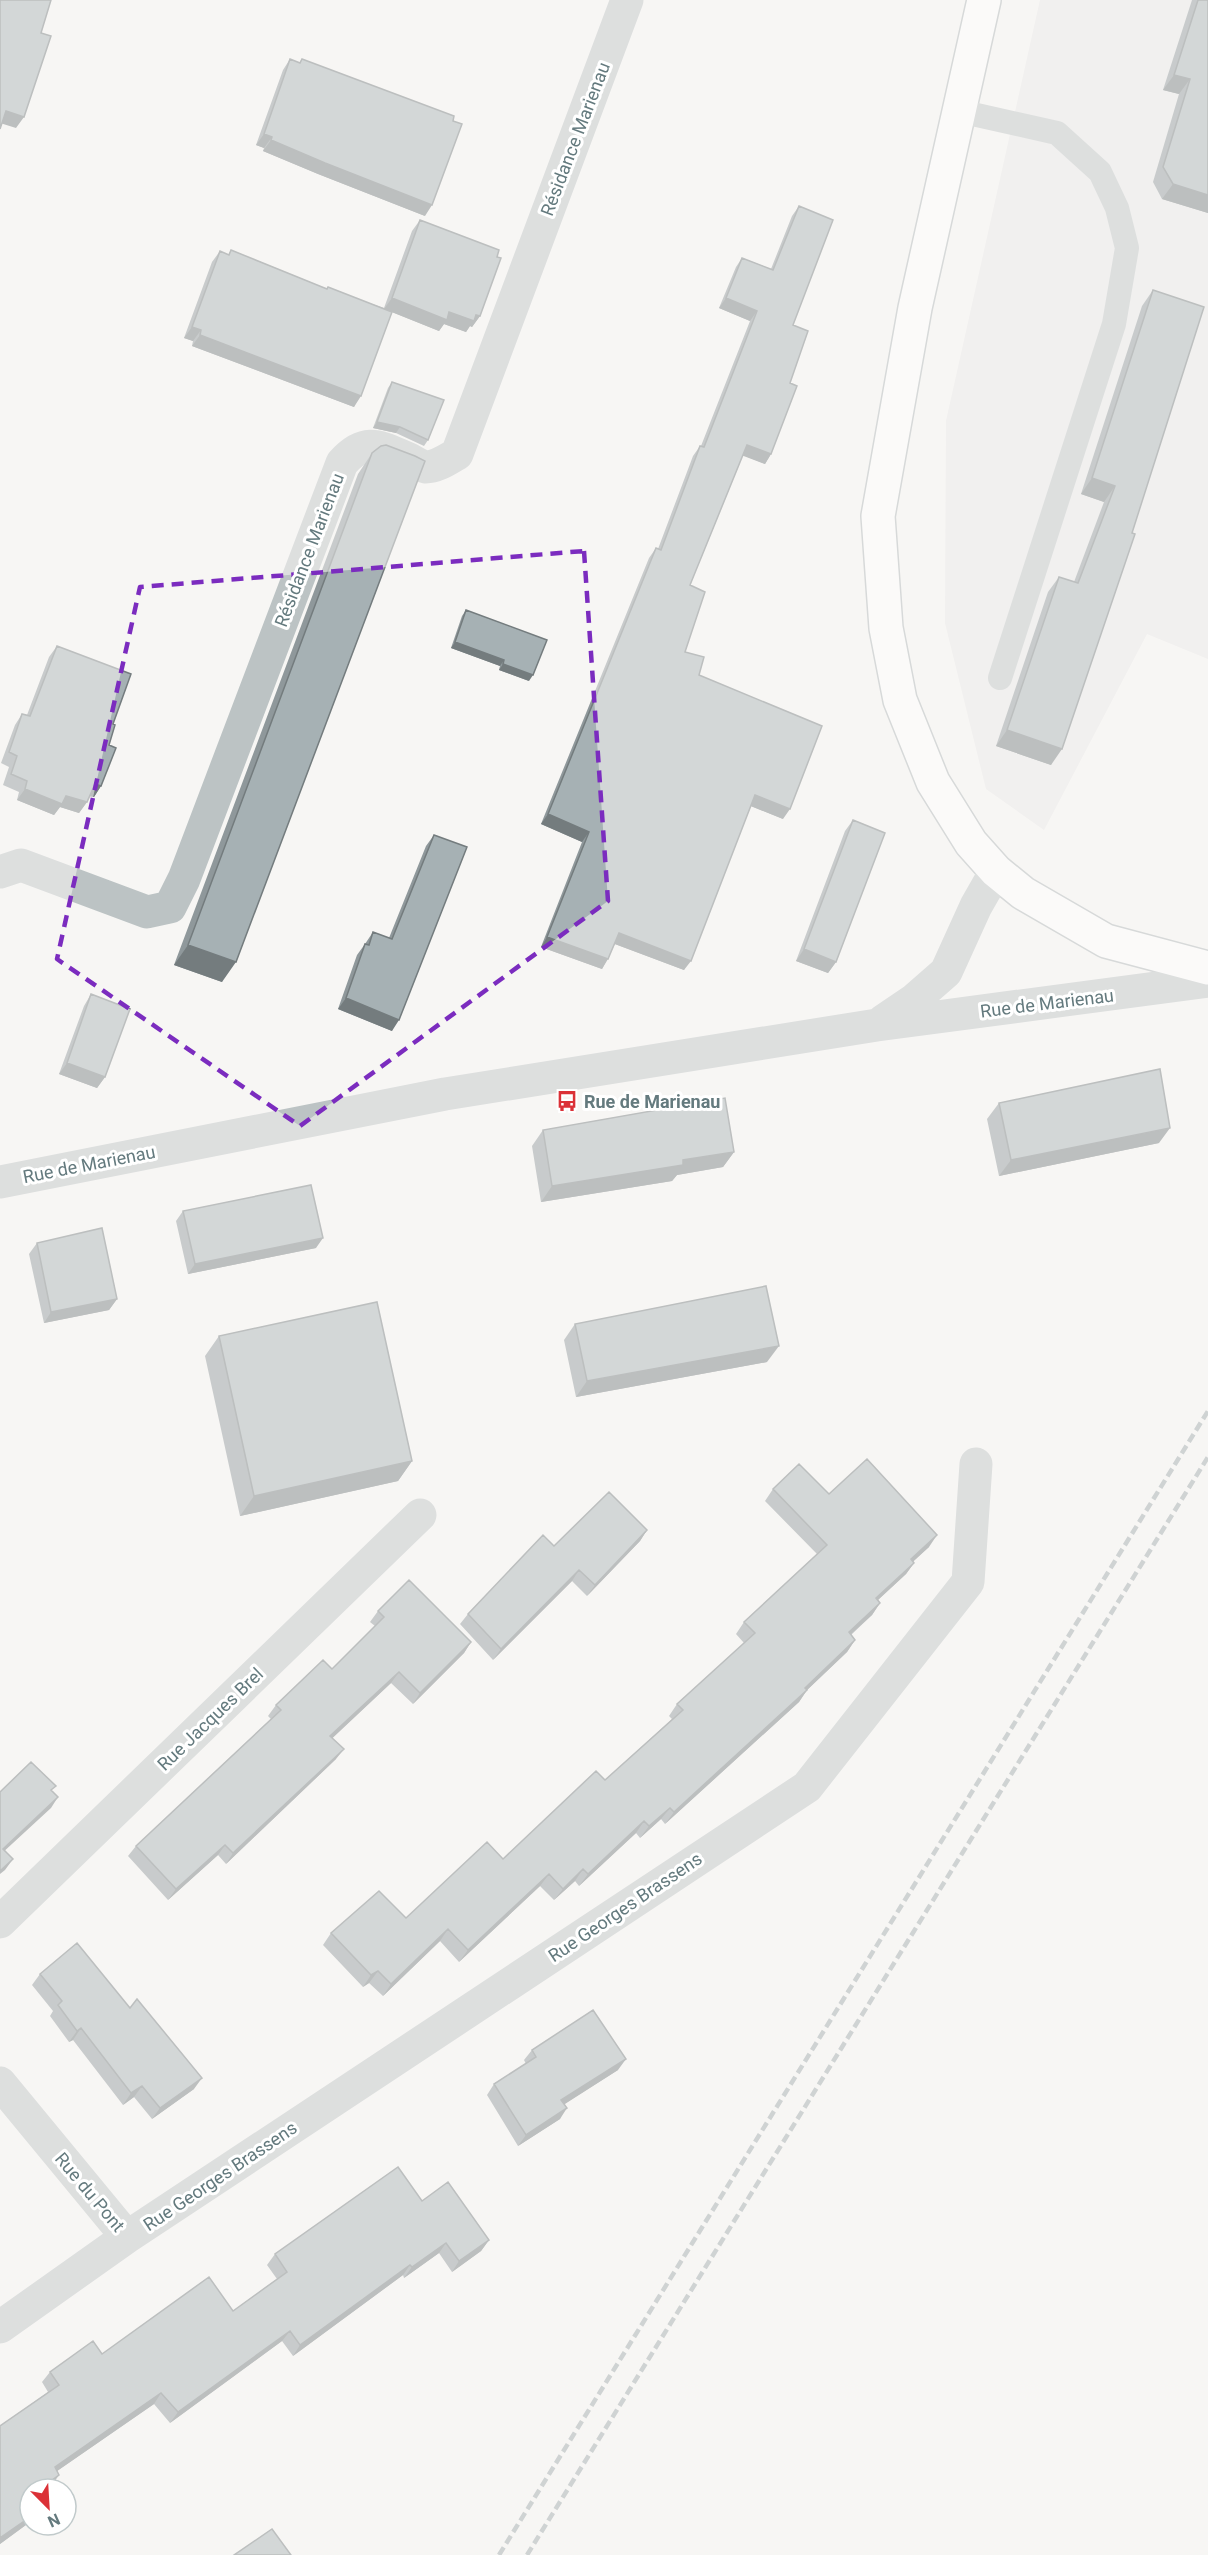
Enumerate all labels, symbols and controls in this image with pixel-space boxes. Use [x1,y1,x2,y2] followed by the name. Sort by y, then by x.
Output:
[536,59,614,219] street label: Résidance Marienau
[270,470,348,630] street label: Résidance Marienau
[979,984,1115,1022] street label: Rue de Marienau
[555,1089,579,1113] bus stop icon: Rue de Marienau
[584,1091,720,1112] place label: Rue de Marienau
[21,1141,157,1187] street label: Rue de Marienau
[153,1663,267,1775] street label: Rue Jacques Brel
[544,1848,706,1966] street label: Rue Georges Brassens
[139,2117,301,2235] street label: Rue Georges Brassens
[51,2148,129,2236] street label: Rue du Pont
[18,2477,78,2537] north arrow
[45,2509,63,2531] text: N

